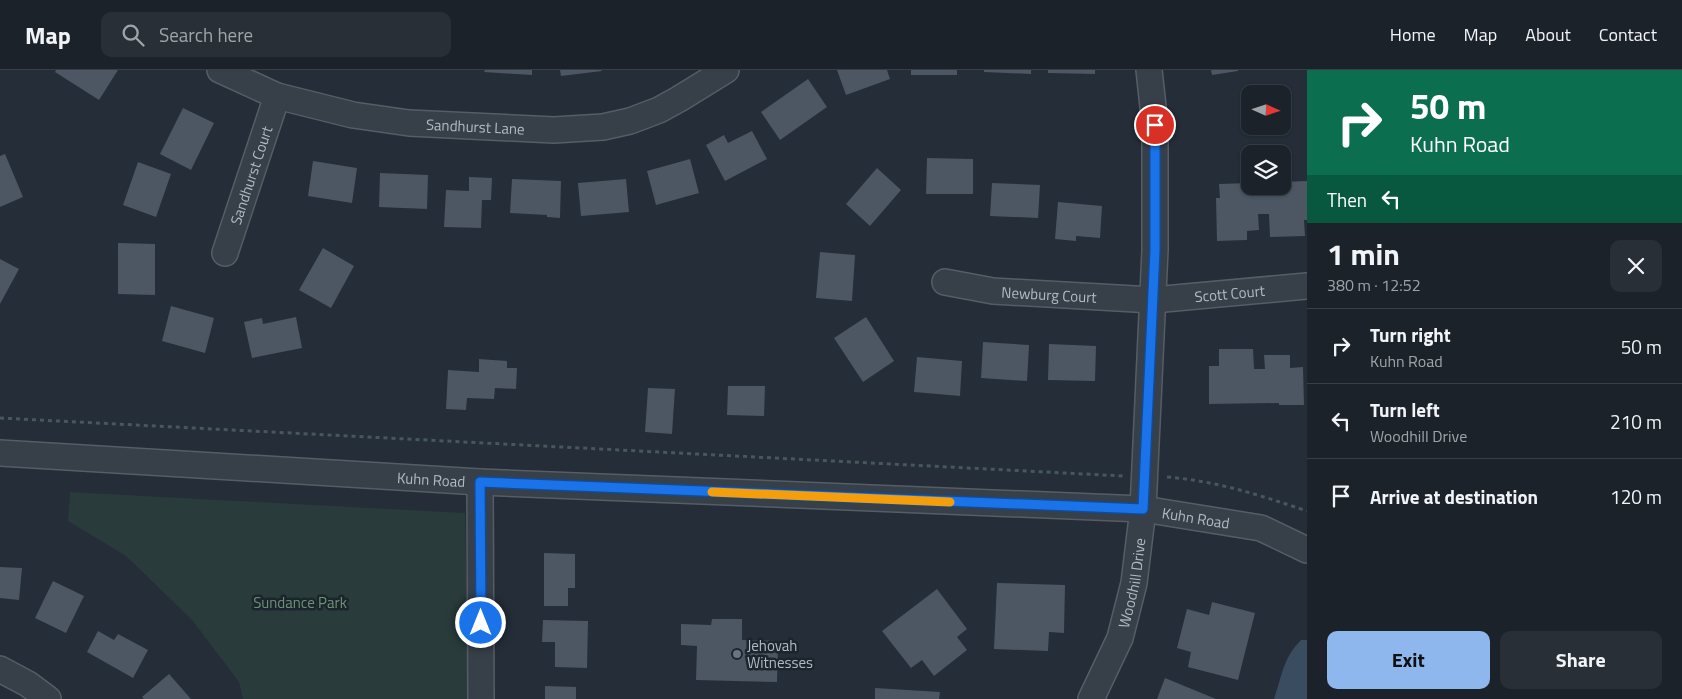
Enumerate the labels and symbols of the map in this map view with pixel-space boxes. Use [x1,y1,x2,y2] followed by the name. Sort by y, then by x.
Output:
[1241,85,1291,135] north arrow
[1134,104,1176,146] pin
[425,112,525,140] street label: Sandhurst Lane
[224,122,278,228] street label: Sandhurst Court
[1193,278,1267,308] street label: Scott Court
[1001,280,1098,308] street label: Newburg Court
[396,466,466,493] street label: Kuhn Road
[1160,501,1231,534] street label: Kuhn Road
[1112,537,1151,630] street label: Woodhill Drive
[253,591,347,614] park label: Sundance Park
[454,596,506,648] position arrow
[747,634,813,674] place label: Jehovah Witnesses
[731,648,743,660] marker: Jehovah Witnesses

